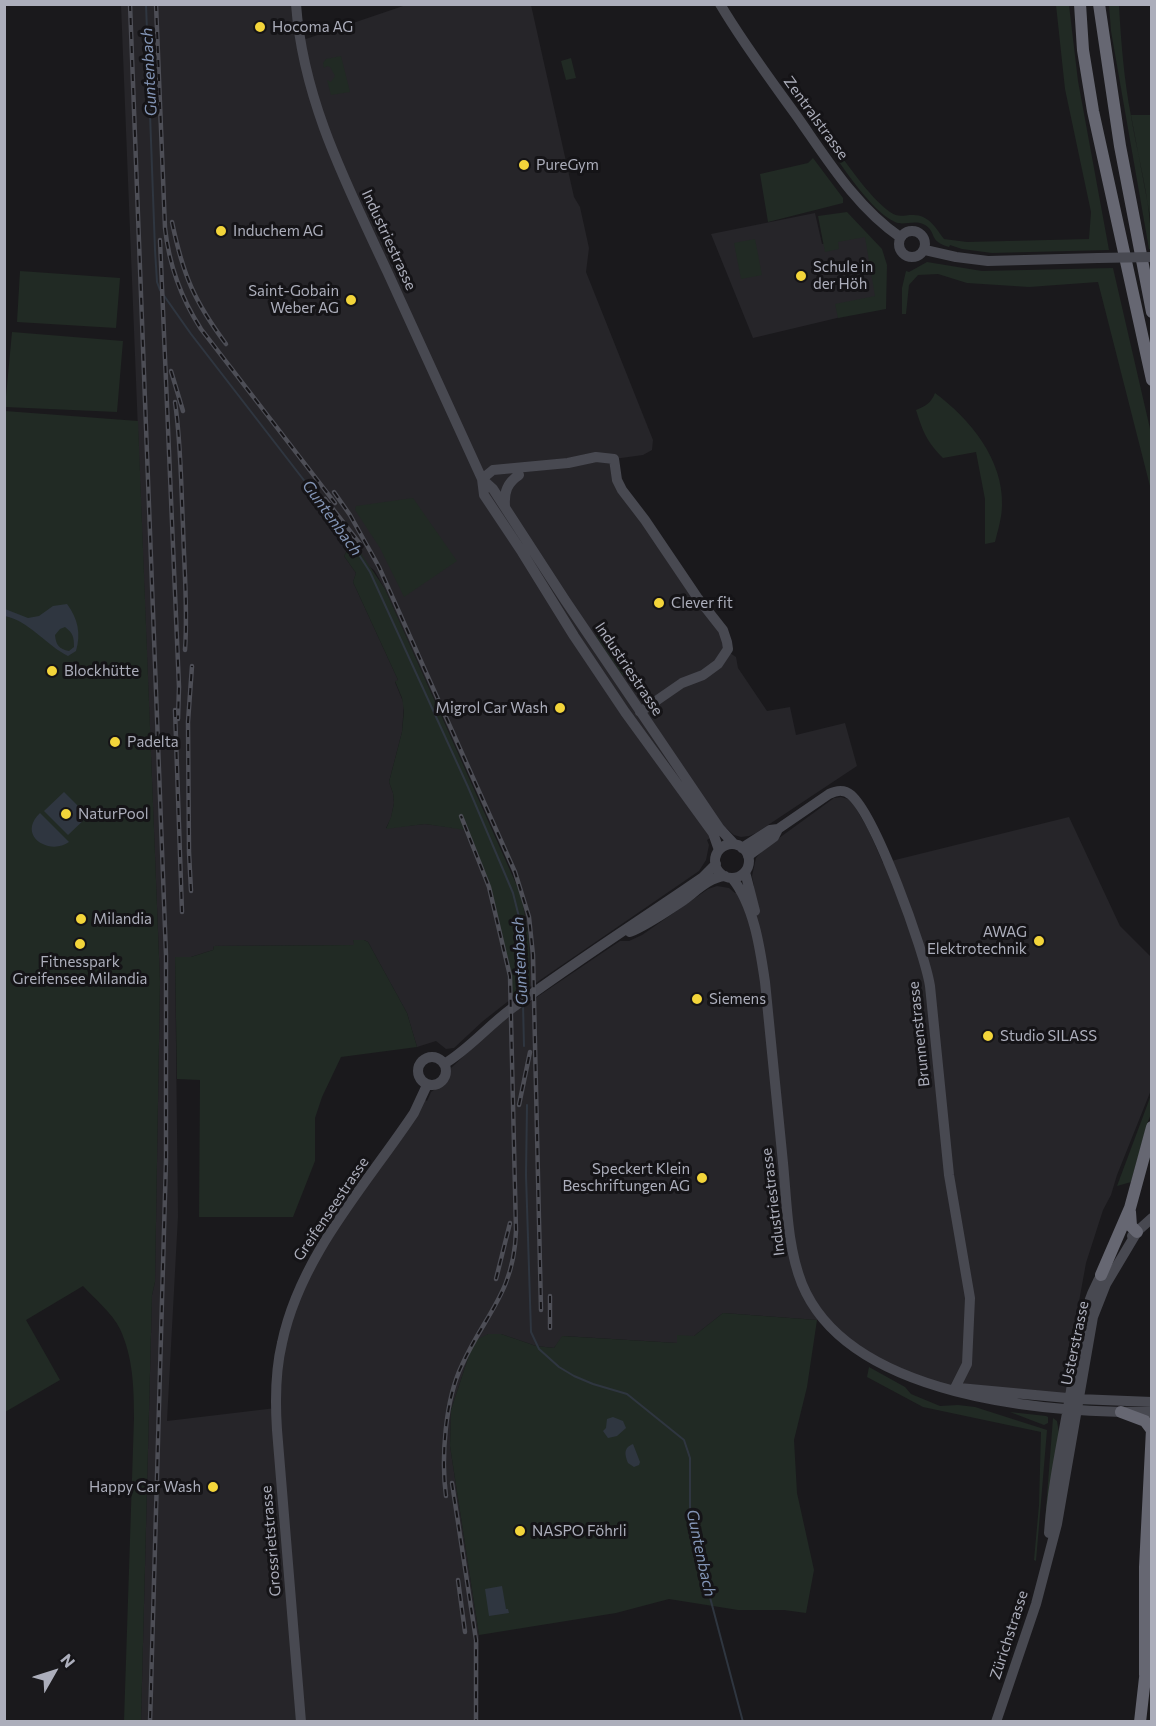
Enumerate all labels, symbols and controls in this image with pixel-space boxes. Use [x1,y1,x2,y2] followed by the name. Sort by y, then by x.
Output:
[272,18,353,36] place label: Hocoma AG
[253,20,267,34] marker: Hocoma AG
[137,27,161,117] water label: Guntenbach
[780,73,852,163] street label: Zentralstrasse
[536,156,599,174] place label: PureGym
[517,158,531,172] marker: PureGym
[358,187,420,293] street label: Industriestrasse
[233,222,324,240] place label: Induchem AG
[214,224,228,238] marker: Induchem AG
[813,258,873,293] place label: Schule in der Höh
[794,269,808,283] marker: Schule in der Höh
[248,282,339,317] place label: Saint-Gobain Weber AG
[344,293,358,307] marker: Saint-Gobain Weber AG
[298,476,366,560] water label: Guntenbach
[671,594,733,612] place label: Clever fit
[652,596,666,610] marker: Clever fit
[591,619,667,719] street label: Industriestrasse
[64,662,139,680] place label: Blockhütte
[45,664,59,678] marker: Blockhütte
[436,699,548,717] place label: Migrol Car Wash
[553,701,567,715] marker: Migrol Car Wash
[127,733,179,751] place label: Padelta
[108,735,122,749] marker: Padelta
[78,805,149,823] place label: NaturPool
[59,807,73,821] marker: NaturPool
[93,910,152,928] place label: Milandia
[74,912,88,926] marker: Milandia
[508,916,532,1006] water label: Guntenbach
[927,923,1027,958] place label: AWAG Elektrotechnik
[1032,934,1046,948] marker: AWAG Elektrotechnik
[73,937,87,951] marker: Fitnesspark Greifensee Milandia
[13,953,147,988] place label: Fitnesspark Greifensee Milandia
[905,980,933,1088] street label: Brunnenstrasse
[709,990,766,1008] place label: Siemens
[690,992,704,1006] marker: Siemens
[1000,1027,1097,1045] place label: Studio SILASS
[981,1029,995,1043] marker: Studio SILASS
[757,1147,789,1257] street label: Industriestrasse
[290,1154,372,1264] street label: Greifenseestrasse
[562,1160,690,1195] place label: Speckert Klein Beschriftungen AG
[695,1171,709,1185] marker: Speckert Klein Beschriftungen AG
[1057,1299,1093,1387] street label: Usterstrasse
[89,1478,201,1496] place label: Happy Car Wash
[206,1480,220,1494] marker: Happy Car Wash
[257,1485,285,1597] street label: Grossrietstrasse
[682,1508,720,1598] water label: Guntenbach
[532,1522,626,1540] place label: NASPO Föhrli
[513,1524,527,1538] marker: NASPO Föhrli
[986,1588,1032,1682] street label: Zürichstrasse
[24,1642,84,1702] north arrow
[57,1650,80,1671] text: N

